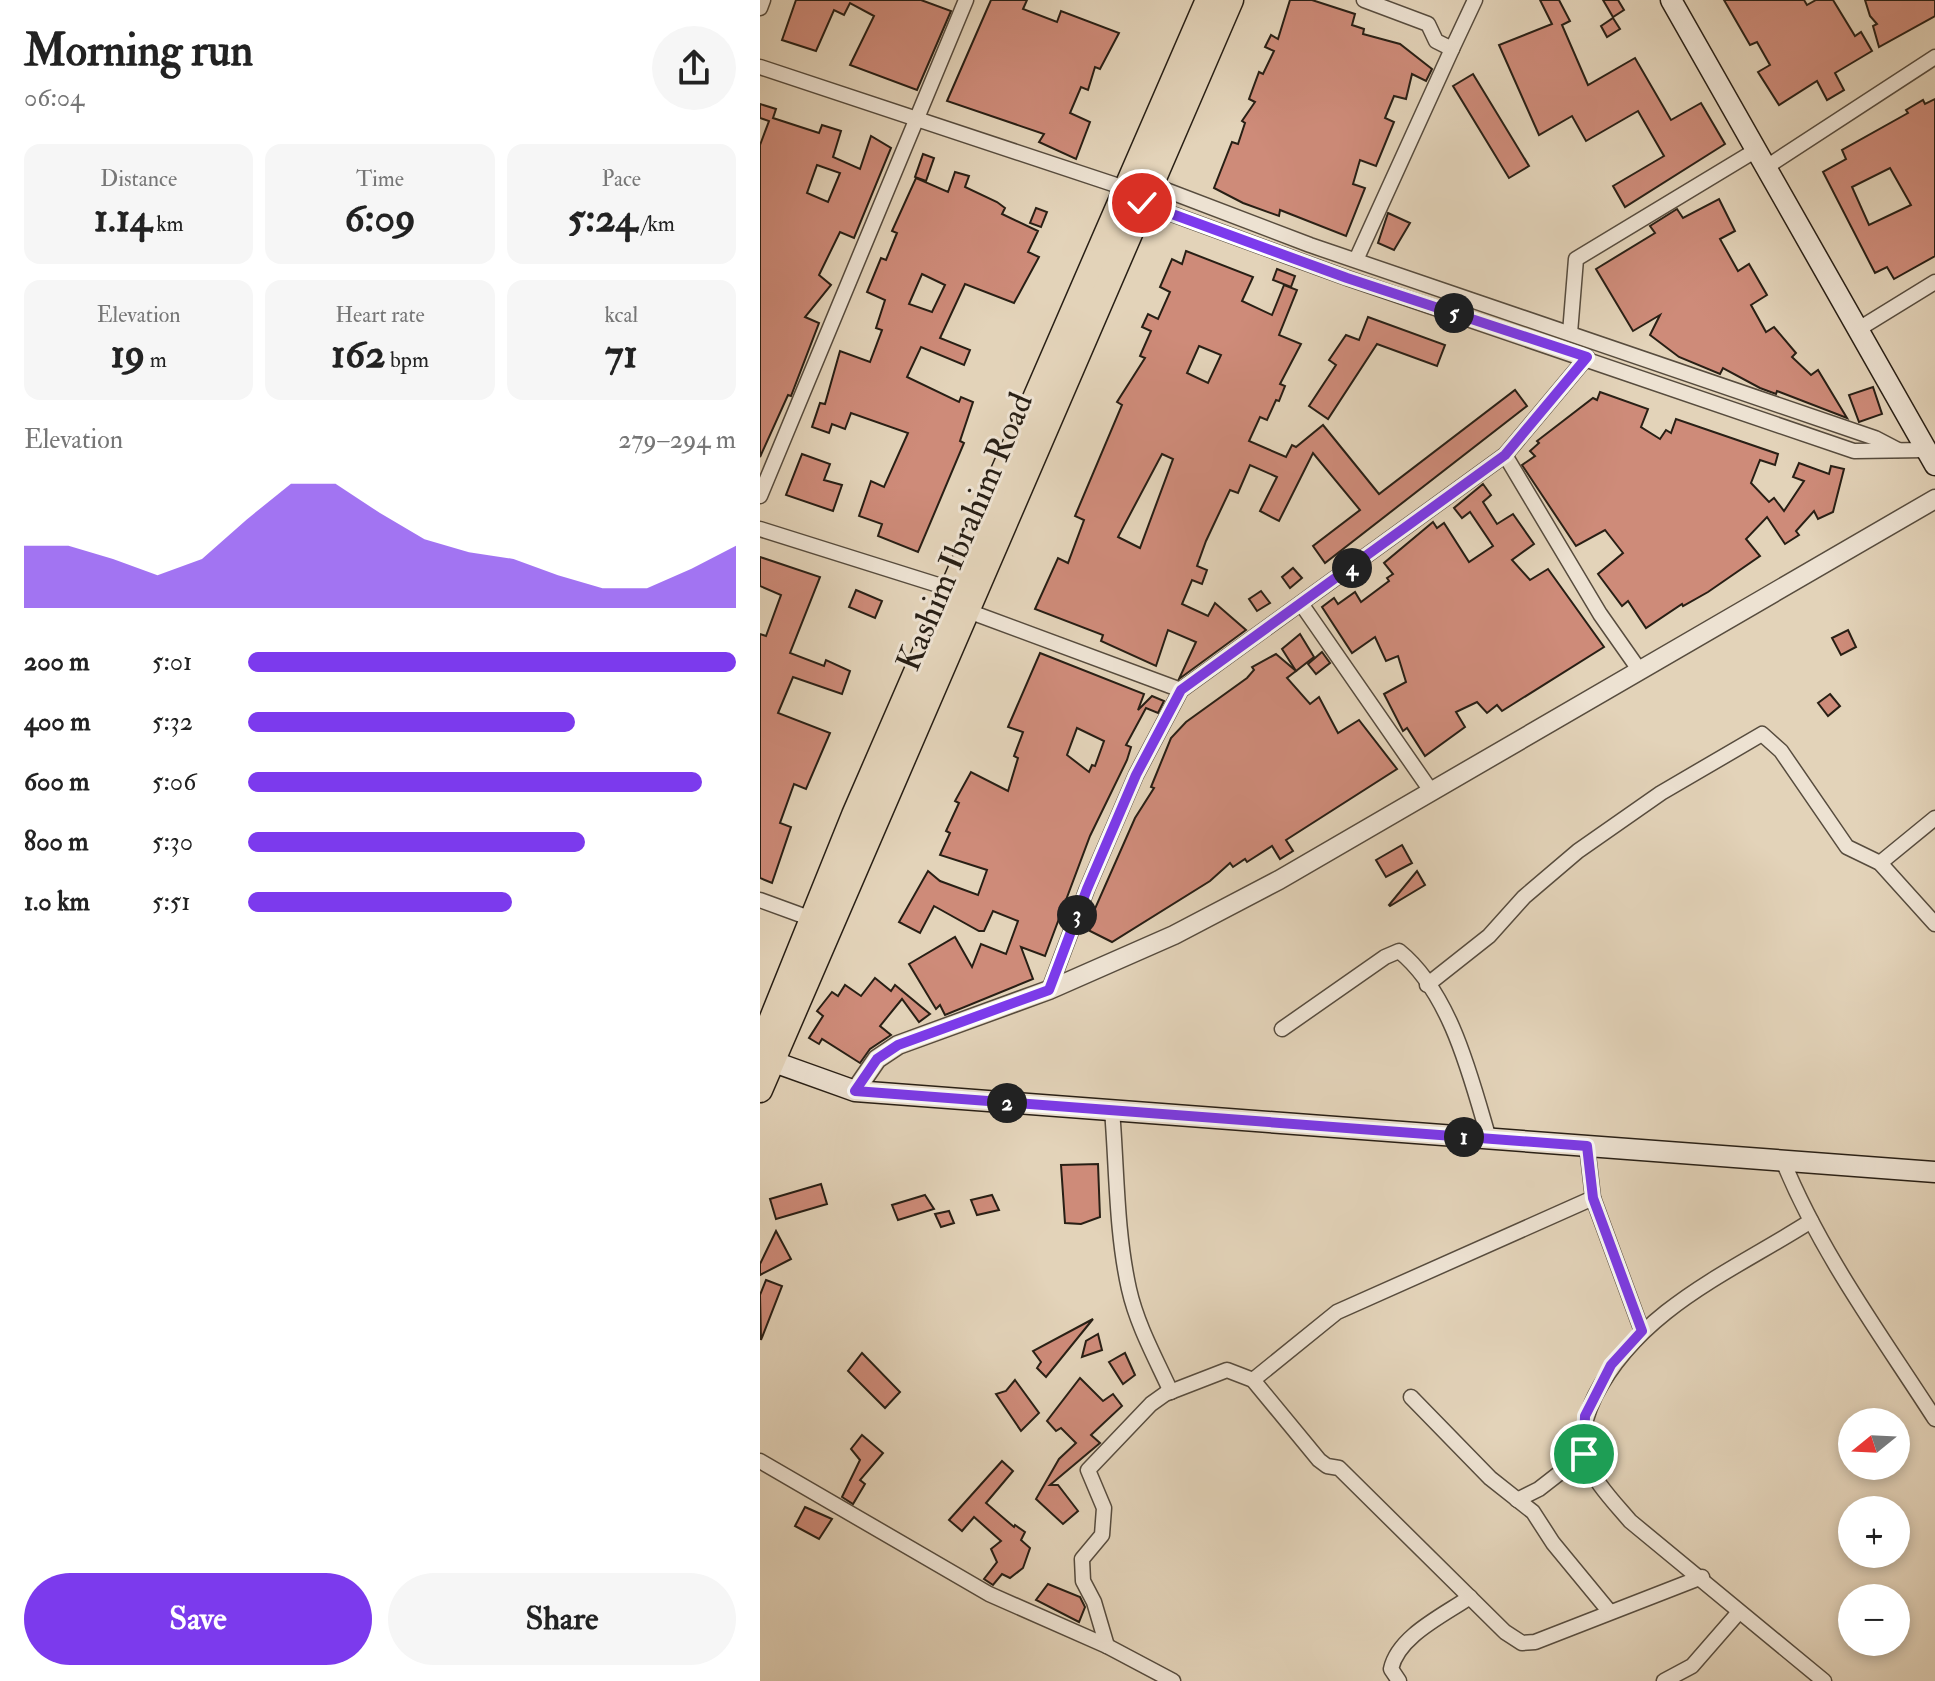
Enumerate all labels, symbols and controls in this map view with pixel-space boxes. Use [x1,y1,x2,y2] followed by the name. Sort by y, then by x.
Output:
[24,24,253,79] text: Morning run
[652,26,736,110] button: share
[24,82,84,114] text: 06:04
[100,165,177,193] text: Distance
[356,165,404,193] text: Time
[602,165,641,193] text: Pace
[1108,169,1176,237] pin
[1120,181,1164,225] icon: check
[94,193,152,244] text: 1.14
[344,193,416,244] text: 6:09
[568,193,637,244] text: 5:24
[152,210,184,238] text: km
[637,210,675,238] text: /km
[1434,293,1474,333] pin: 5
[1449,299,1459,327] text: 5
[97,301,181,329] text: Elevation
[335,301,425,329] text: Heart rate
[604,301,638,329] text: kcal
[111,329,145,380] text: 19
[331,329,385,380] text: 162
[605,329,638,380] text: 71
[145,346,167,374] text: m
[385,346,429,374] text: bpm
[887,386,1043,678] street label: Kashim Ibrahim Road
[24,424,123,456] text: Elevation
[618,424,736,456] text: 279–294 m
[1332,548,1372,588] pin: 4
[1346,554,1358,582] text: 4
[24,646,89,678] text: 200 m
[152,646,192,678] text: 5:01
[24,706,90,738] text: 400 m
[152,706,193,738] text: 5:32
[24,766,89,798] text: 600 m
[152,766,196,798] text: 5:06
[24,826,89,858] text: 800 m
[152,826,193,858] text: 5:30
[24,886,90,918] text: 1.0 km
[152,886,191,918] text: 5:51
[1057,895,1097,935] pin: 3
[1073,901,1081,929] text: 3
[987,1083,1027,1123] pin: 2
[1001,1089,1013,1117] text: 2
[1444,1117,1484,1157] pin: 1
[1460,1123,1468,1151] text: 1
[1838,1408,1910,1480] north arrow
[1838,1408,1910,1656] map controls
[1550,1420,1618,1488] pin
[1562,1432,1606,1476] icon: arrive
[1838,1496,1910,1568] button: +
[24,1573,372,1665] button: Save
[388,1573,736,1665] button: Share
[1838,1584,1910,1656] button: −

